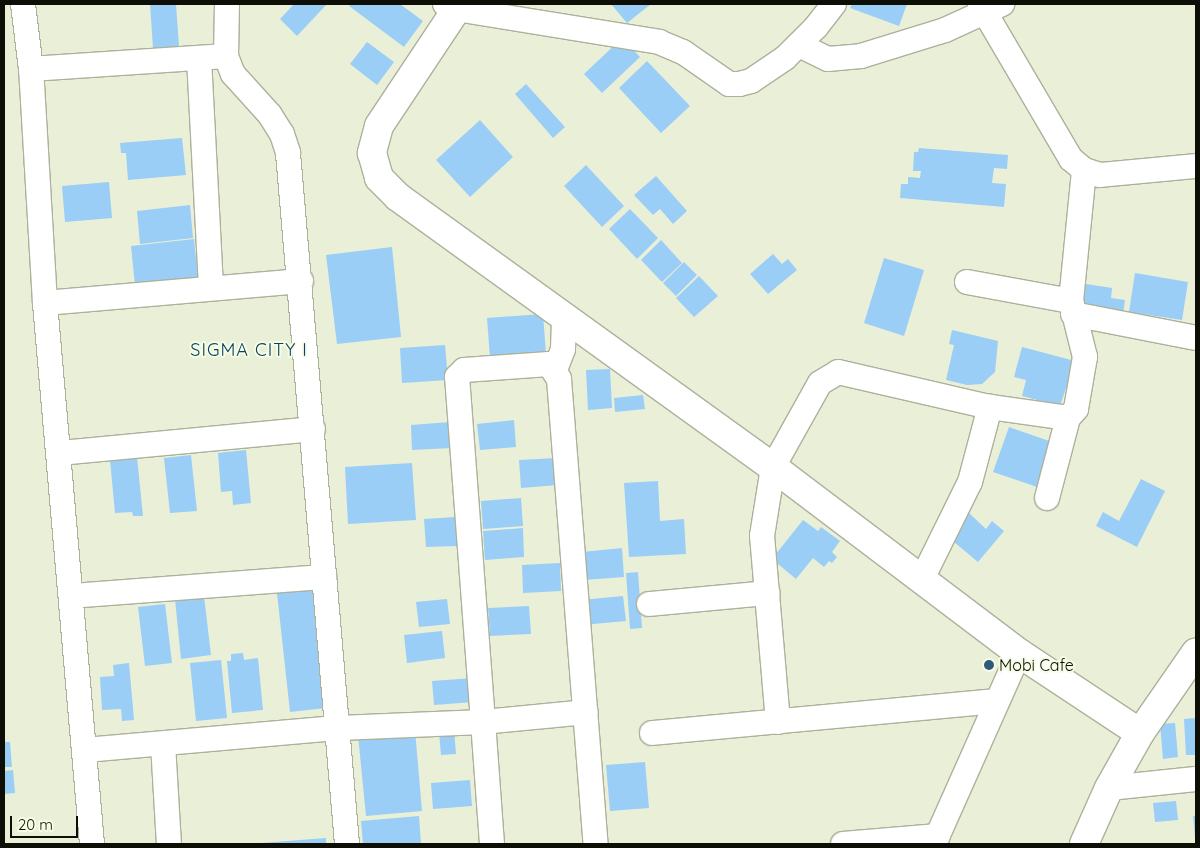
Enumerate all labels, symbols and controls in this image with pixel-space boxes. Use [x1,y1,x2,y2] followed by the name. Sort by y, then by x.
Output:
[189,339,309,361] district label: SIGMA CITY I
[999,655,1074,675] place label: Mobi Cafe
[983,659,995,671] marker: Mobi Cafe
[12,806,80,838] scale bar
[18,815,53,834] text: 20 m

